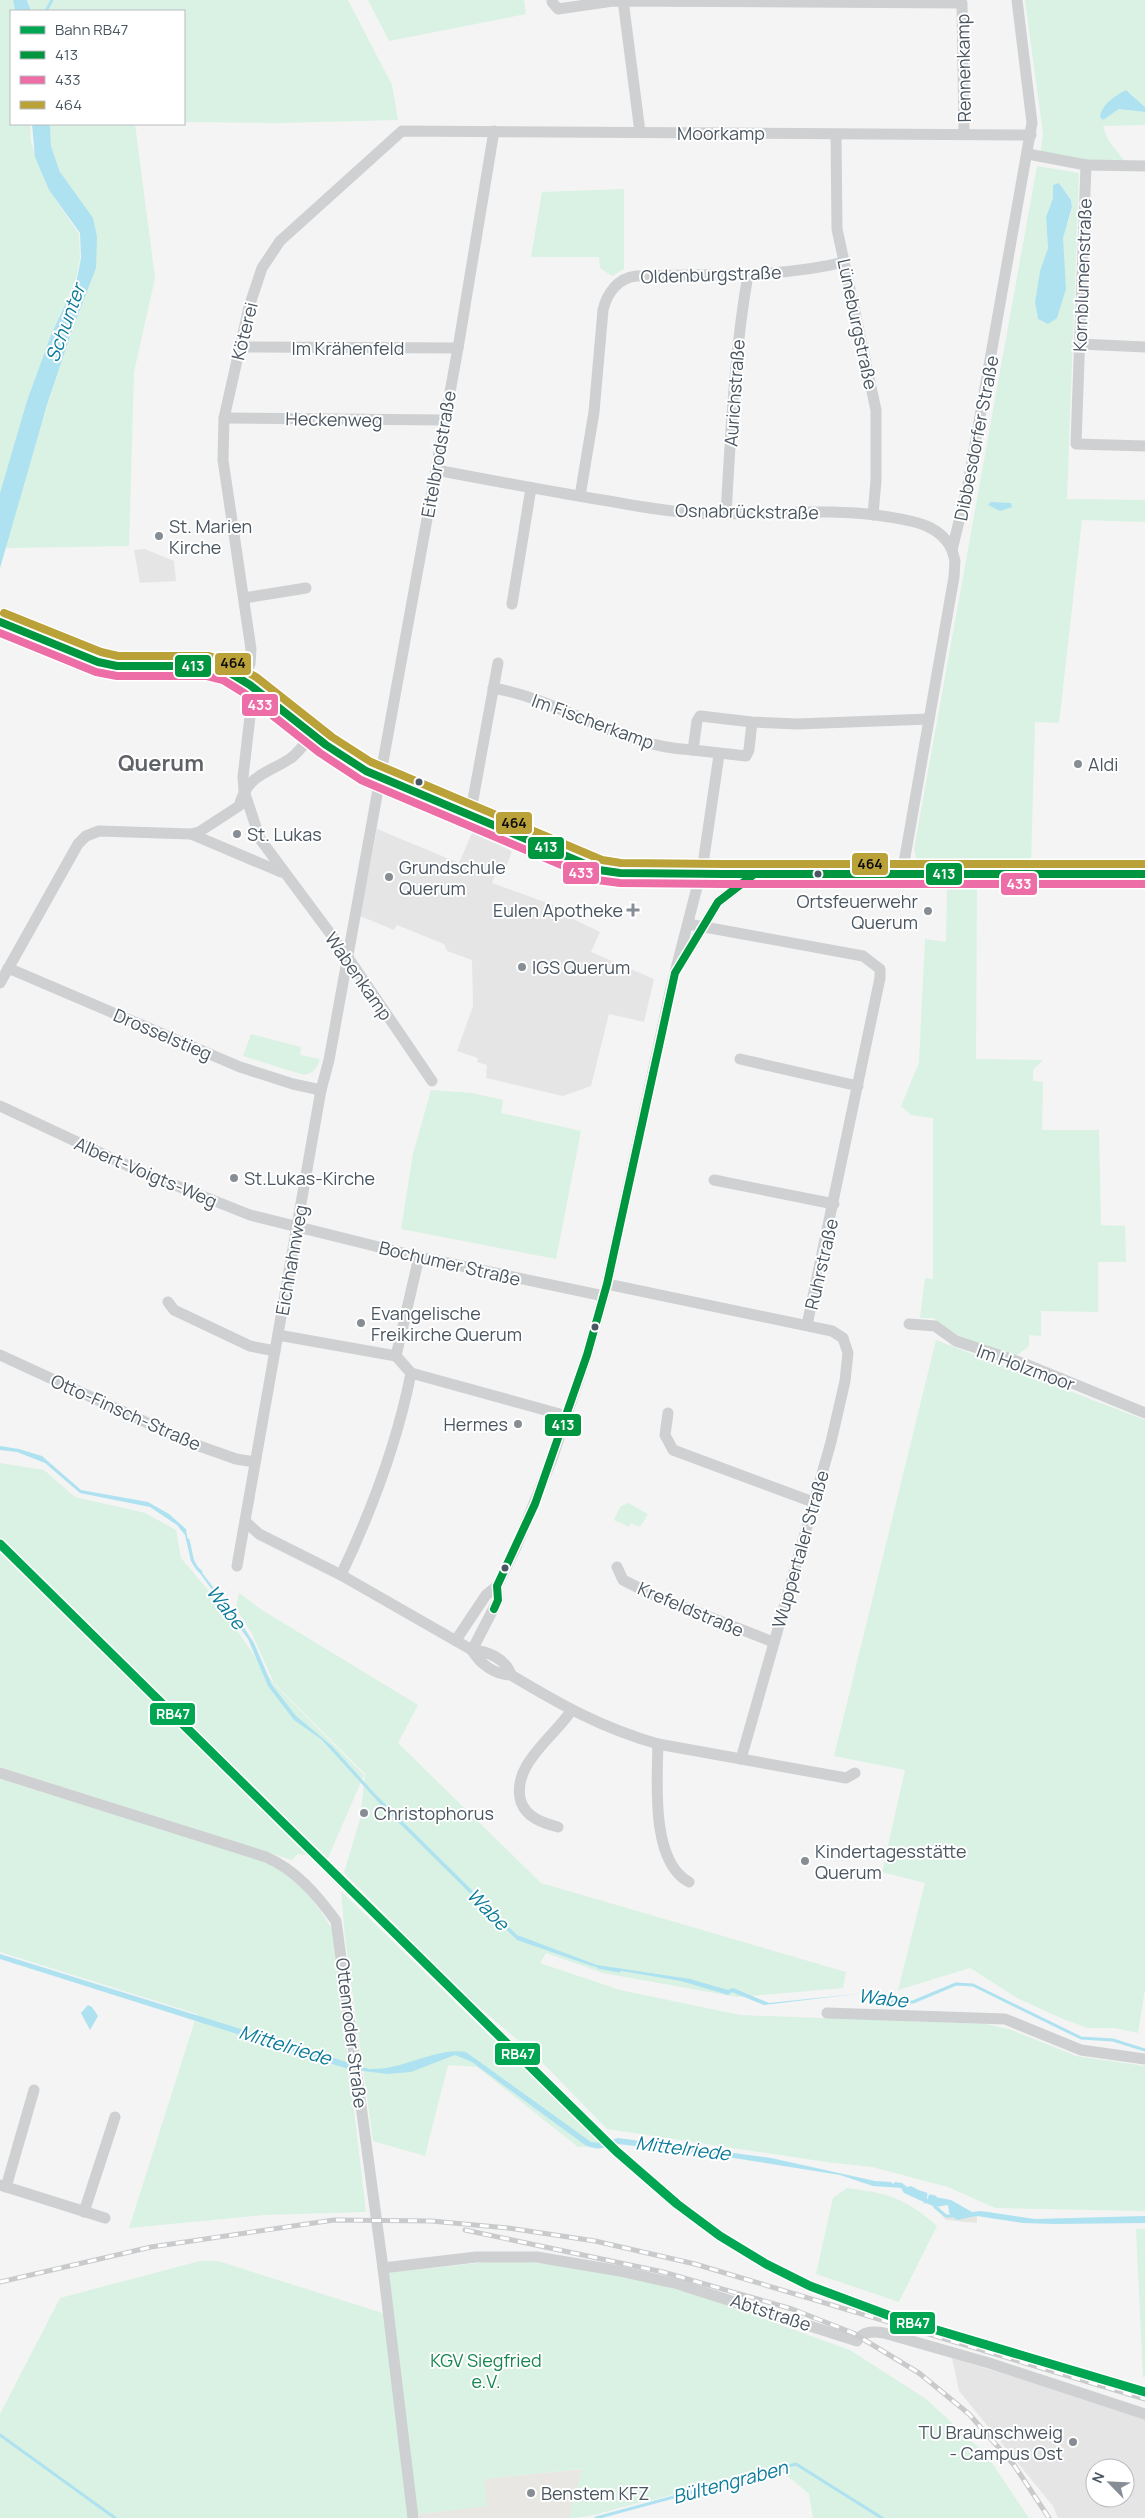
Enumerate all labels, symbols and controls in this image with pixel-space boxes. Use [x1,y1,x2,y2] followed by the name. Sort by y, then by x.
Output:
[10,10,185,125] legend
[950,13,976,123] street label: Rennenkamp
[55,19,128,40] text: Bahn RB47
[55,44,78,65] text: 413
[55,69,80,90] text: 433
[55,94,82,115] text: 464
[677,121,765,145] street label: Moorkamp
[1067,198,1097,352] street label: Kornblumenstraße
[832,256,884,392] street label: Lüneburgstraße
[640,260,782,288] street label: Oldenburgstraße
[39,278,92,366] water label: Schunter
[225,299,263,363] street label: Köterei
[292,336,404,360] street label: Im Krähenfeld
[718,339,750,447] street label: Aurichstraße
[948,353,1004,523] street label: Dibbesdorfer Straße
[415,389,461,519] street label: Eitelbrodstraße
[285,406,383,432] street label: Heckenweg
[675,498,819,524] street label: Osnabrückstraße
[169,514,252,559] place label: St. Marien Kirche
[153,530,165,542] marker: St. Marien Kirche
[214,652,252,676] line badge: 464
[220,653,246,672] text: 464
[174,654,212,678] line badge: 413
[182,656,204,675] text: 413
[529,688,657,754] street label: Im Fischerkamp
[241,693,279,717] line badge: 433
[248,695,272,714] text: 433
[118,748,204,778] district label: Querum
[1088,752,1118,776] place label: Aldi
[1072,758,1084,770] marker: Aldi
[414,777,424,787] unlabelled marker
[495,811,533,835] line badge: 464
[501,813,527,832] text: 464
[247,822,322,846] place label: St. Lukas
[231,828,243,840] marker: St. Lukas
[527,836,565,860] line badge: 413
[535,837,557,856] text: 413
[851,852,889,876] line badge: 464
[857,854,883,873] text: 464
[399,855,506,900] place label: Grundschule Querum
[562,861,600,885] line badge: 433
[925,862,963,886] line badge: 413
[569,863,593,882] text: 433
[933,864,955,883] text: 413
[813,869,823,879] unlabelled marker
[383,871,395,883] marker: Grundschule Querum
[1000,872,1038,896] line badge: 433
[1007,874,1031,893] text: 433
[796,889,919,934] place label: Ortsfeuerwehr Querum
[493,898,623,922] place label: Eulen Apotheke
[627,904,639,916] marker: Eulen Apotheke
[922,905,934,917] marker: Ortsfeuerwehr Querum
[320,927,398,1025] street label: Wabenkamp
[532,955,630,979] place label: IGS Querum
[516,961,528,973] marker: IGS Querum
[110,1003,216,1065] street label: Drosselstieg
[71,1131,221,1213] street label: Albert-Voigts-Weg
[244,1166,375,1190] place label: St.Lukas-Kirche
[228,1172,240,1184] marker: St.Lukas-Kirche
[269,1203,313,1317] street label: Eichhahnweg
[799,1216,843,1312] street label: Ruhrstraße
[377,1235,523,1291] street label: Bochumer Straße
[371,1301,522,1346] place label: Evangelische Freikirche Querum
[355,1317,367,1329] marker: Evangelische Freikirche Querum
[590,1322,600,1332] unlabelled marker
[974,1338,1079,1396] street label: Im Holzmoor
[47,1368,205,1456] street label: Otto-Finsch-Straße
[443,1412,508,1436] place label: Hermes
[544,1413,582,1437] line badge: 413
[552,1415,574,1434] text: 413
[512,1418,524,1430] marker: Hermes
[766,1467,834,1631] street label: Wuppertaler Straße
[500,1563,510,1573] unlabelled marker
[634,1576,748,1642] street label: Krefeldstraße
[200,1579,253,1636] water label: Wabe
[149,1702,196,1726] line badge: RB47
[156,1704,190,1723] text: RB47
[374,1801,494,1825] place label: Christophorus
[358,1807,370,1819] marker: Christophorus
[815,1839,967,1884] place label: Kindertagesstätte Querum
[799,1855,811,1867] marker: Kindertagesstätte Querum
[461,1882,516,1937] water label: Wabe
[331,1956,373,2110] street label: Ottenroder Straße
[857,1982,911,2014] water label: Wabe
[236,2019,336,2072] water label: Mittelriede
[494,2042,541,2066] line badge: RB47
[501,2044,535,2063] text: RB47
[634,2129,734,2167] water label: Mittelriede
[728,2288,814,2336] street label: Abtstraße
[889,2311,936,2335] line badge: RB47
[896,2313,930,2332] text: RB47
[430,2348,542,2393] park label: KGV Siegfried e.V.
[919,2420,1063,2465] place label: TU Braunschweig - Campus Ost
[1067,2436,1079,2448] marker: TU Braunschweig - Campus Ost
[669,2454,791,2510] water label: Bültengraben
[1085,2458,1135,2508] north arrow
[1087,2469,1108,2486] text: N
[541,2481,649,2505] place label: Benstem KFZ
[525,2487,537,2499] marker: Benstem KFZ

